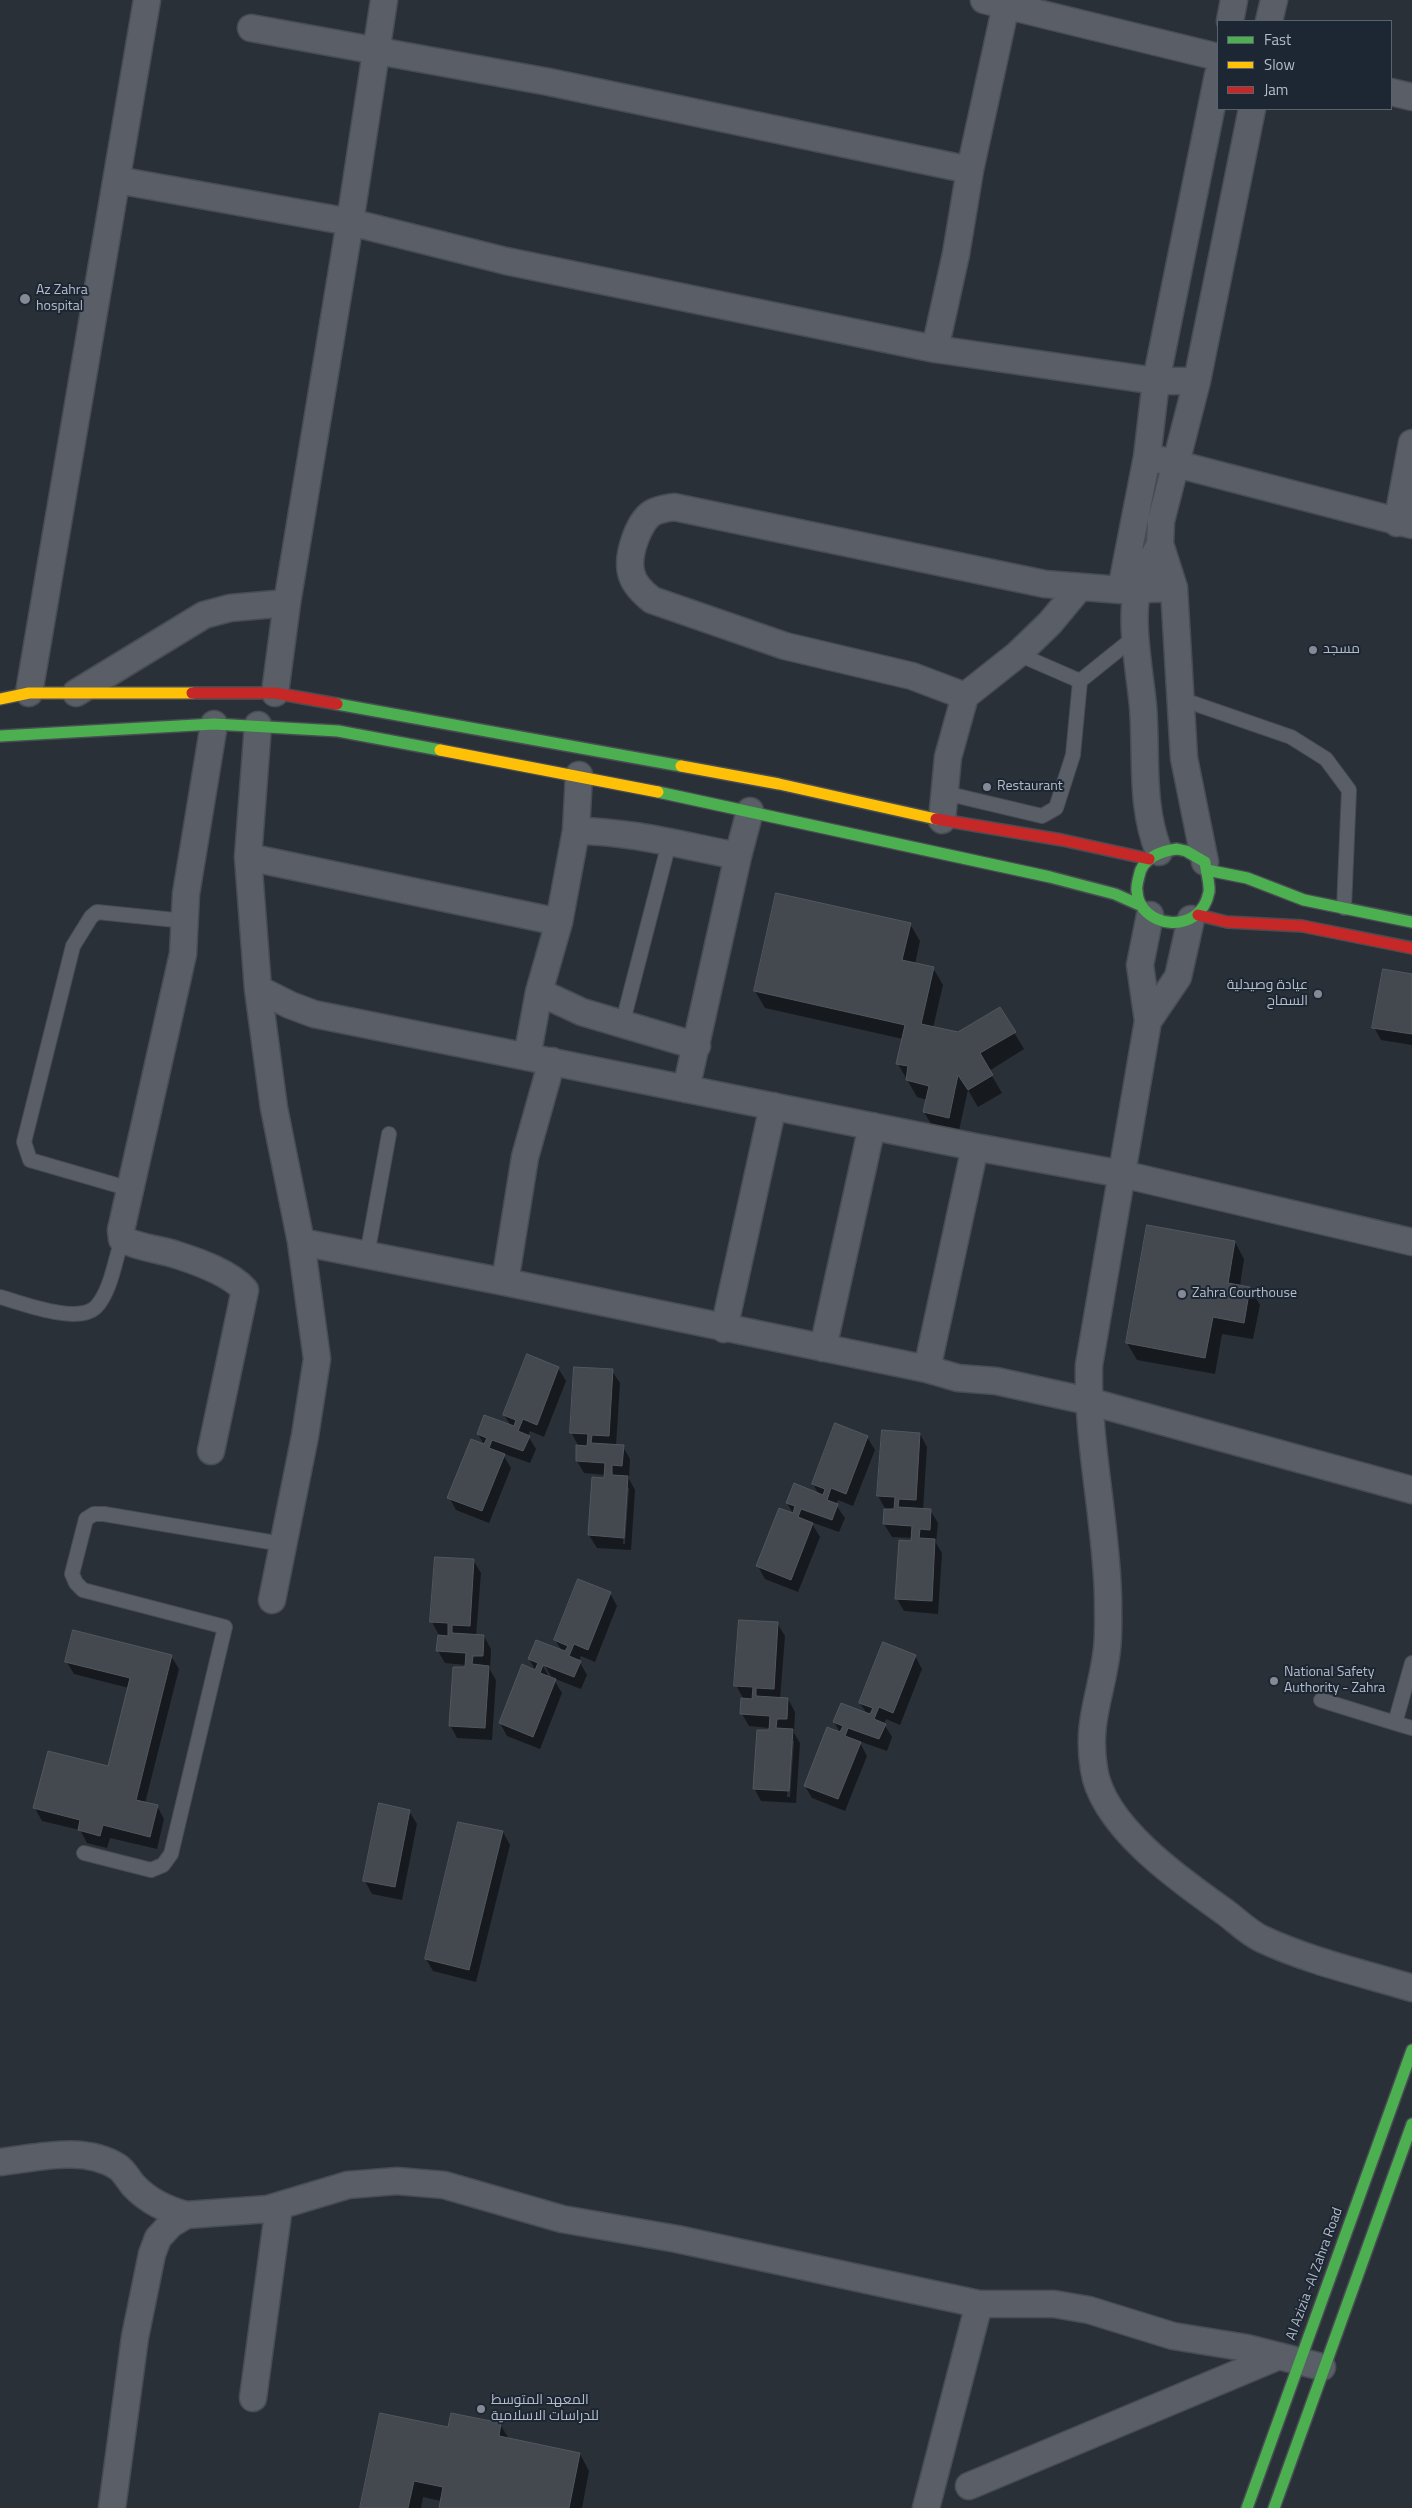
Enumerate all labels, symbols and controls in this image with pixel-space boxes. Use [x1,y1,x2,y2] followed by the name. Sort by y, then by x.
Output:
[1217,20,1392,110] legend
[1264,28,1291,51] text: Fast
[1264,53,1295,76] text: Slow
[1264,78,1288,101] text: Jam
[36,283,88,316] place label: Az Zahra hospital
[18,292,32,306] marker: Az Zahra hospital
[1323,642,1360,658] place label: مسجد
[1307,644,1319,656] marker: مسجد
[997,779,1063,795] place label: Restaurant
[981,781,993,793] marker: Restaurant
[1227,978,1308,1010] place label: عيادة وصيدلية السماح
[1312,988,1324,1000] marker: عيادة وصيدلية السماح
[1192,1286,1297,1302] place label: Zahra Courthouse
[1176,1288,1188,1300] marker: Zahra Courthouse
[1284,1665,1385,1698] place label: National Safety Authority - Zahra
[1268,1675,1280,1687] marker: National Safety Authority - Zahra
[1283,2205,1347,2343] street label: Al Azizia -Al Zahra Road
[491,2393,599,2426] place label: المعهد المتوسط للدراسات الاسلامية
[475,2403,487,2415] marker: المعهد المتوسط للدراسات الاسلامية

